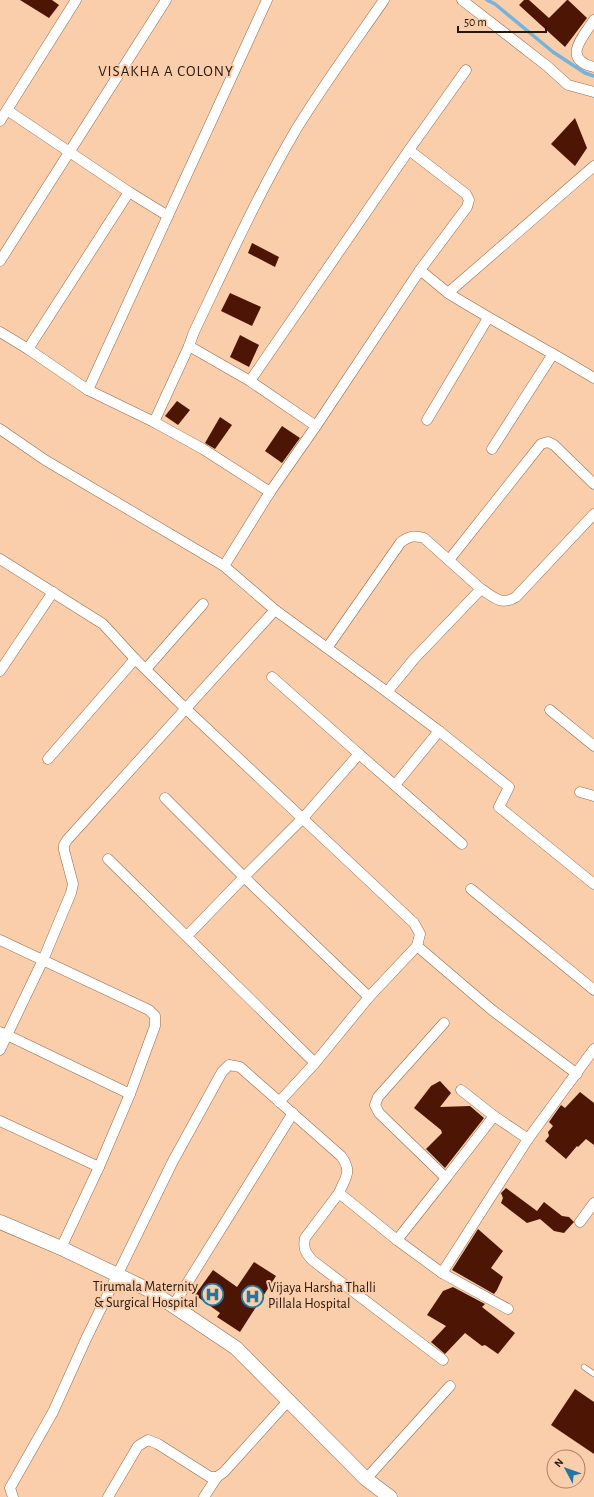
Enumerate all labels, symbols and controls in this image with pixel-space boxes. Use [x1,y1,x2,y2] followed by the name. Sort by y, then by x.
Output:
[458,8,546,34] scale bar
[464,16,487,28] text: 50 m
[98,64,234,79] district label: VISAKHA A COLONY
[93,1280,198,1310] place label: Tirumala Maternity & Surgical Hospital
[268,1281,376,1311] place label: Vijaya Harsha Thalli Pillala Hospital
[200,1282,226,1308] hospital icon: Tirumala Maternity & Surgical Hospital
[239,1283,265,1309] hospital icon: Vijaya Harsha Thalli Pillala Hospital
[546,1449,586,1489] north arrow
[552,1456,565,1469] text: N

